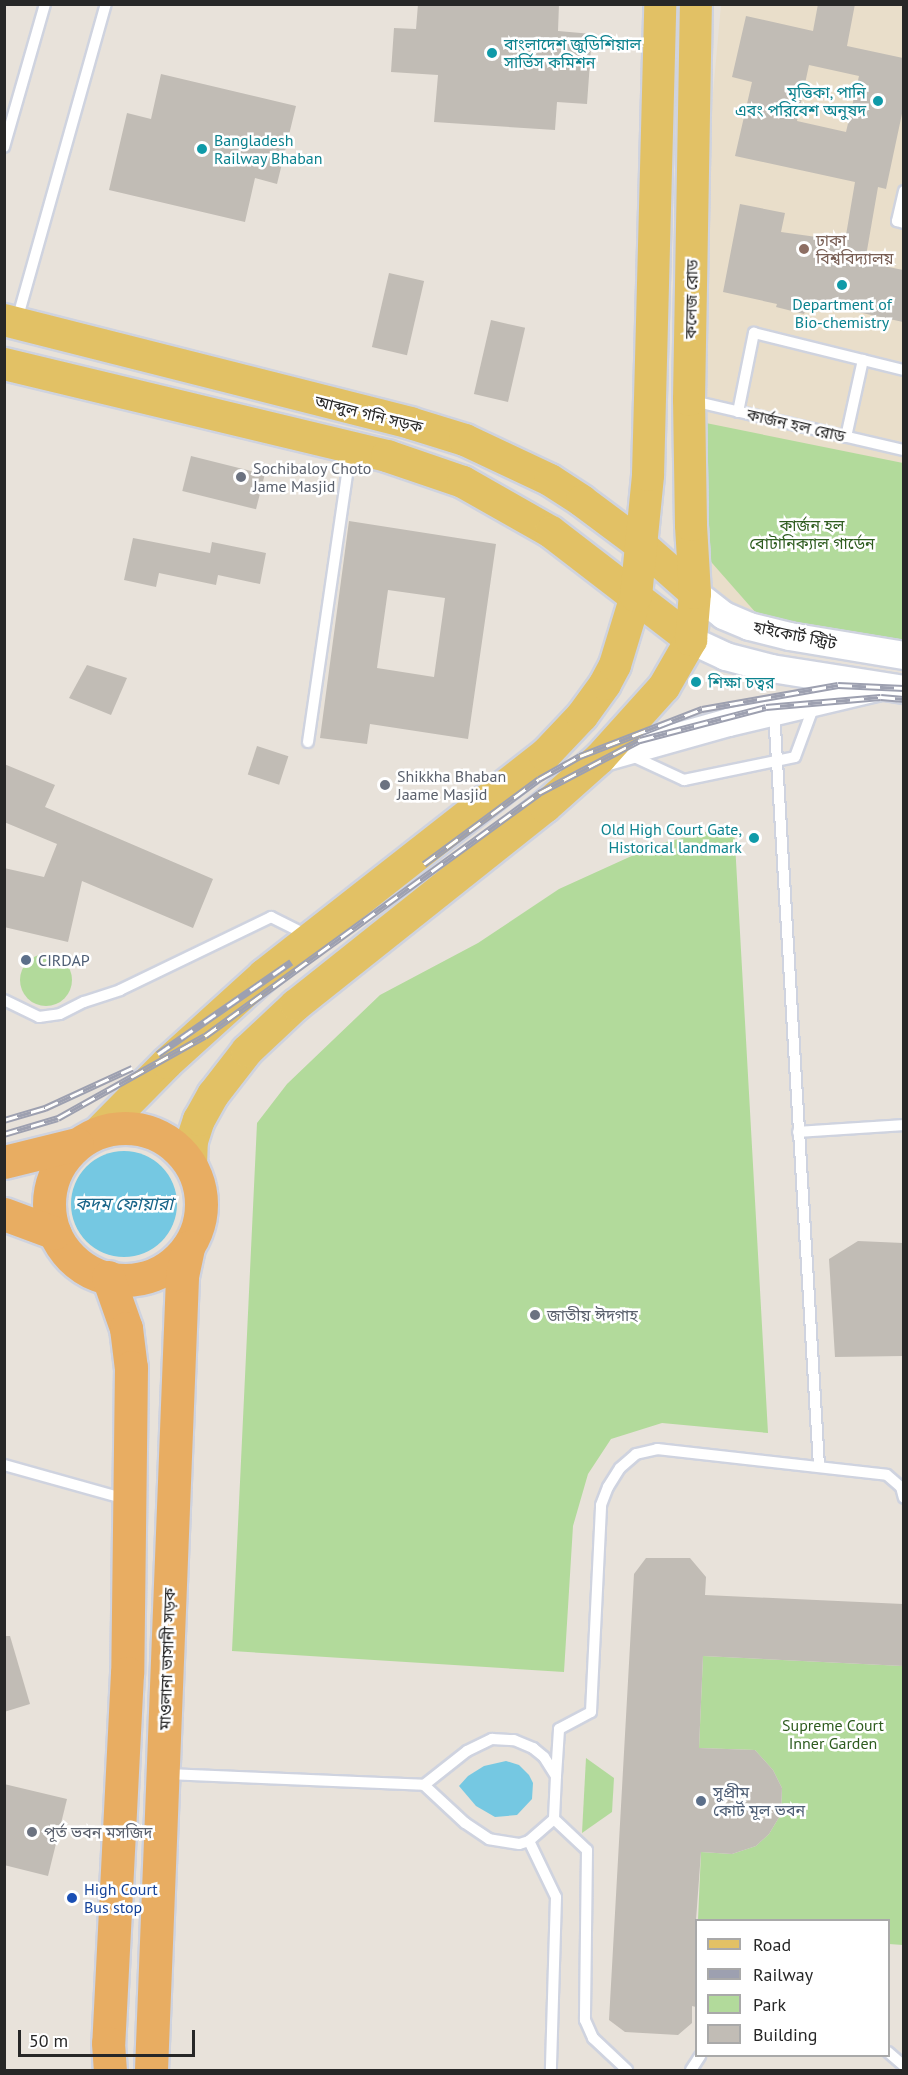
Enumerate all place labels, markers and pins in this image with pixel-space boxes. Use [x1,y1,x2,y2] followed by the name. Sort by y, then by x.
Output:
[504,34,641,72] place label: বাংলাদেশ জুডিশিয়াল সার্ভিস কমিশন
[485,46,499,60] marker: বাংলাদেশ জুডিশিয়াল সার্ভিস কমিশন
[735,82,866,120] place label: মৃত্তিকা, পানি এবং পরিবেশ অনুষদ
[871,94,885,108] marker: মৃত্তিকা, পানি এবং পরিবেশ অনুষদ
[214,130,323,168] place label: Bangladesh Railway Bhaban
[195,142,209,156] marker: Bangladesh Railway Bhaban
[816,230,894,268] place label: ঢাকা বিশ্ববিদ্যালয়
[797,242,811,256] marker: ঢাকা বিশ্ববিদ্যালয়
[835,278,849,292] marker: Department of Bio-chemistry
[792,294,892,332] place label: Department of Bio-chemistry
[253,458,372,496] place label: Sochibaloy Choto Jame Masjid
[234,470,248,484] marker: Sochibaloy Choto Jame Masjid
[708,672,775,692] place label: শিক্ষা চত্বর
[689,675,703,689] marker: শিক্ষা চত্বর
[397,766,506,804] place label: Shikkha Bhaban Jaame Masjid
[378,778,392,792] marker: Shikkha Bhaban Jaame Masjid
[601,819,742,857] place label: Old High Court Gate, Historical landmark
[747,831,761,845] marker: Old High Court Gate, Historical landmark
[38,950,90,970] place label: CIRDAP
[19,953,33,967] marker: CIRDAP
[547,1305,638,1325] place label: জাতীয় ঈদগাহ
[528,1308,542,1322] marker: জাতীয় ঈদগাহ
[713,1782,805,1820] place label: সুপ্রীম কোর্ট মূল ভবন
[694,1794,708,1808] marker: সুপ্রীম কোর্ট মূল ভবন
[44,1822,152,1842] place label: পূর্ত ভবন মসজিদ
[25,1825,39,1839] marker: পূর্ত ভবন মসজিদ
[84,1879,158,1917] place label: High Court Bus stop
[65,1891,79,1905] marker: High Court Bus stop

